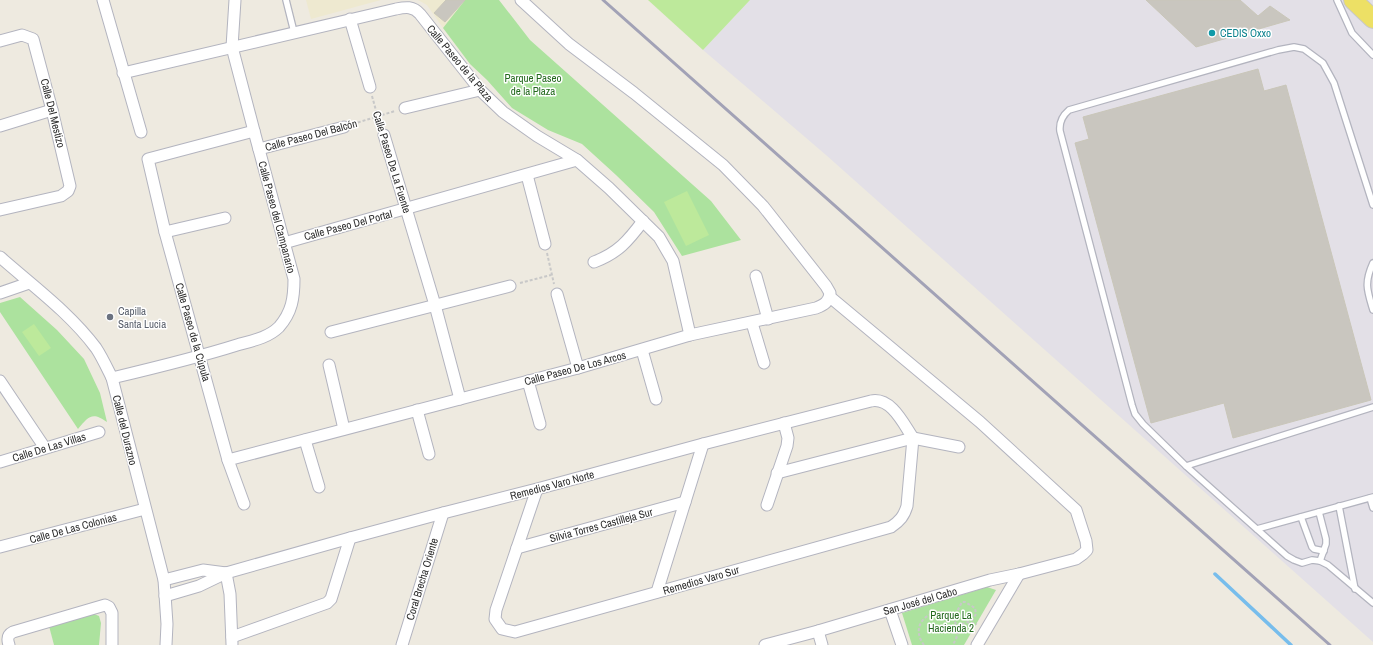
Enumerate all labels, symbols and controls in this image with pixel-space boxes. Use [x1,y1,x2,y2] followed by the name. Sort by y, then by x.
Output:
[424,22,496,104] street label: Calle Paseo de la Plaza
[1220,26,1271,40] place label: CEDIS Oxxo
[1207,28,1217,38] marker: CEDIS Oxxo
[504,71,562,98] park label: Parque Paseo de la Plaza
[38,77,68,149] street label: Calle Del Mestizo
[370,109,414,215] street label: Calle Paseo De La Fuente
[263,116,359,154] street label: Calle Paseo Del Balcón
[255,159,299,275] street label: Calle Paseo del Campanario
[302,206,394,244] street label: Calle Paseo Del Portal
[172,281,214,383] street label: Calle Paseo de la Cúpula
[118,304,166,331] place label: Capilla Santa Lucia
[105,312,115,322] marker: Capilla Santa Lucia
[523,348,628,388] street label: Calle Paseo De Los Arcos
[110,394,140,466] street label: Calle del Durazno
[11,429,88,465] street label: Calle De Las Villas
[508,467,596,503] street label: Remedios Varo Norte
[548,505,654,545] street label: Silvia Torres Castilleja Sur
[28,510,119,546] street label: Calle De Las Colonias
[403,536,441,622] street label: Coral Brecha Oriente
[661,562,741,598] street label: Remedios Varo Sur
[881,584,959,618] street label: San José del Cabo
[928,608,974,635] park label: Parque La Hacienda 2

